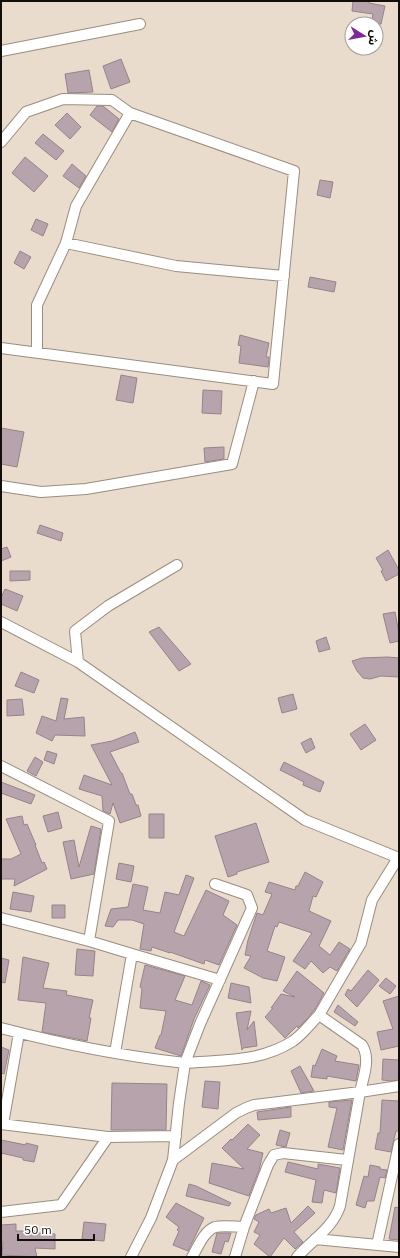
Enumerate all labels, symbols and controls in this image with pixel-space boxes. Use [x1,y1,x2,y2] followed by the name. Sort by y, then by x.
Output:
[344,16,384,56] north arrow
[366,29,382,47] text: ش
[18,1216,94,1242] scale bar
[24,1222,52,1237] text: 50 m

